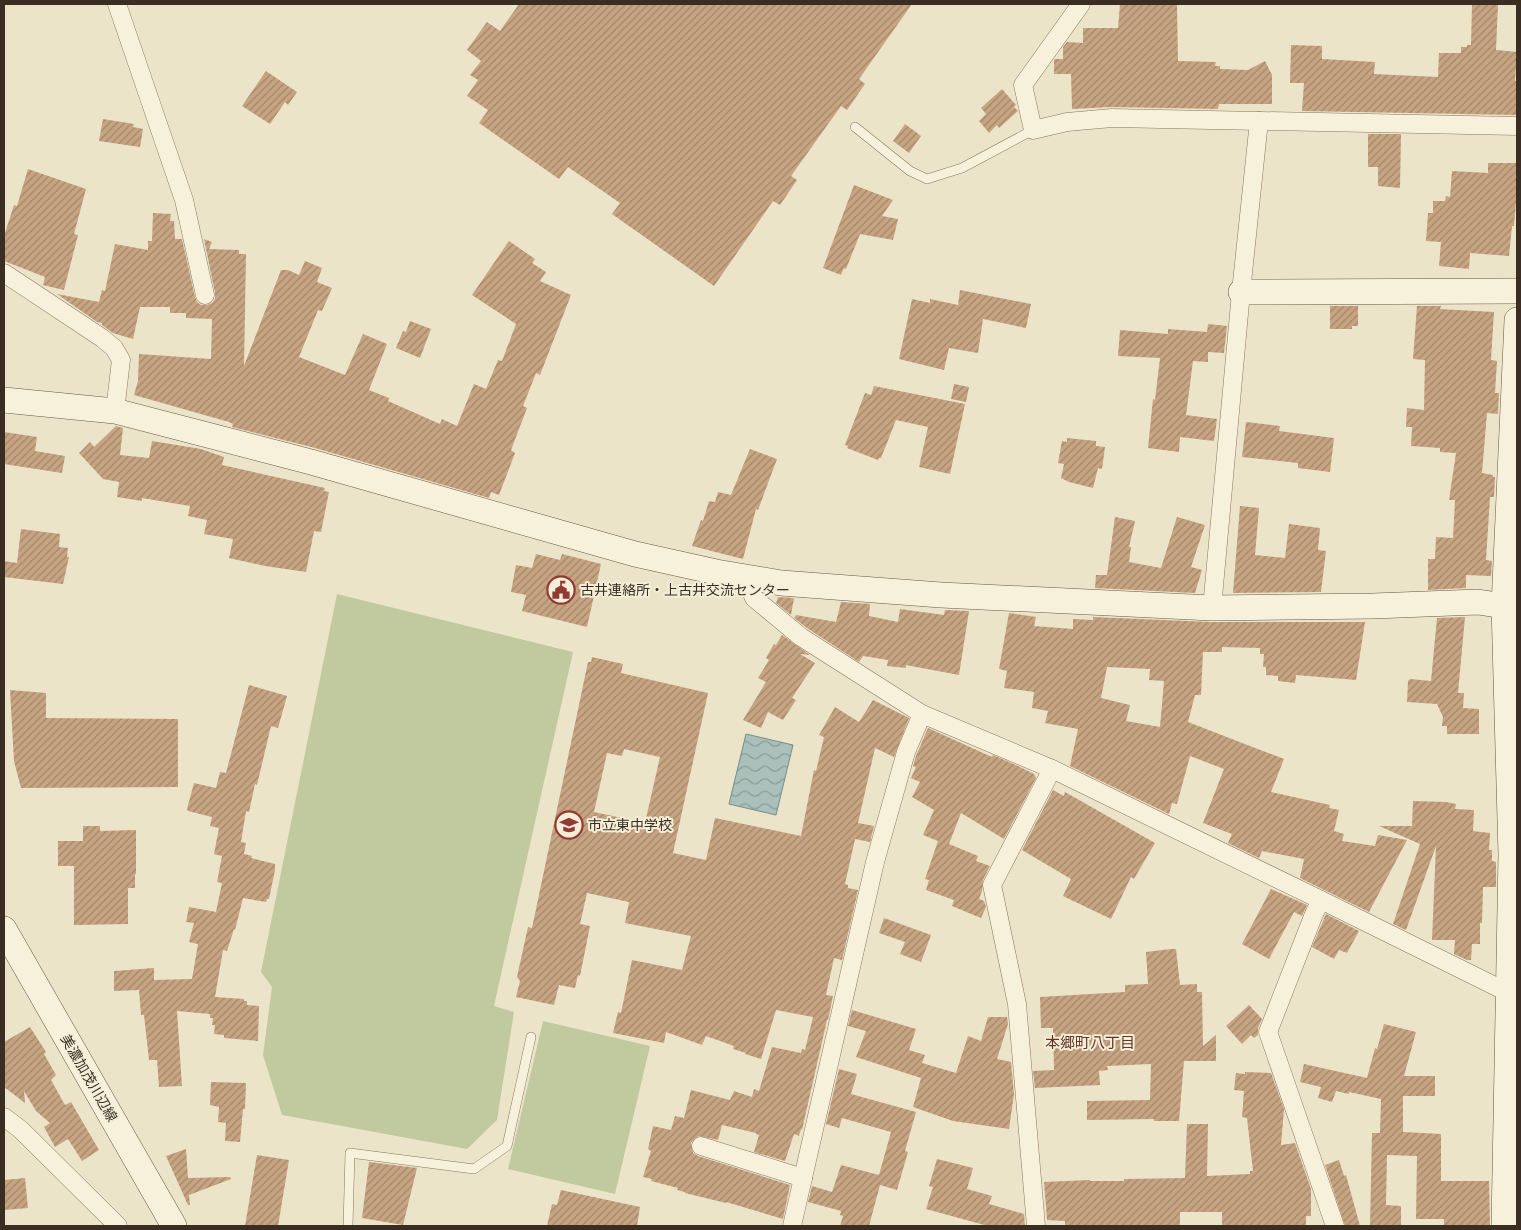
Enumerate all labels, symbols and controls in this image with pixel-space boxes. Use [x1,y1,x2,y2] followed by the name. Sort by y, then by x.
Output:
[546,575,576,605] public building icon: 古井連絡所・上古井交流センター
[580,580,790,599] place label: 古井連絡所・上古井交流センター
[554,810,584,840] school or university icon: 市立東中学校
[588,815,672,834] place label: 市立東中学校
[57,1031,122,1125] street label: 美濃加茂川辺線
[1045,1032,1135,1052] district label: 本郷町八丁目

